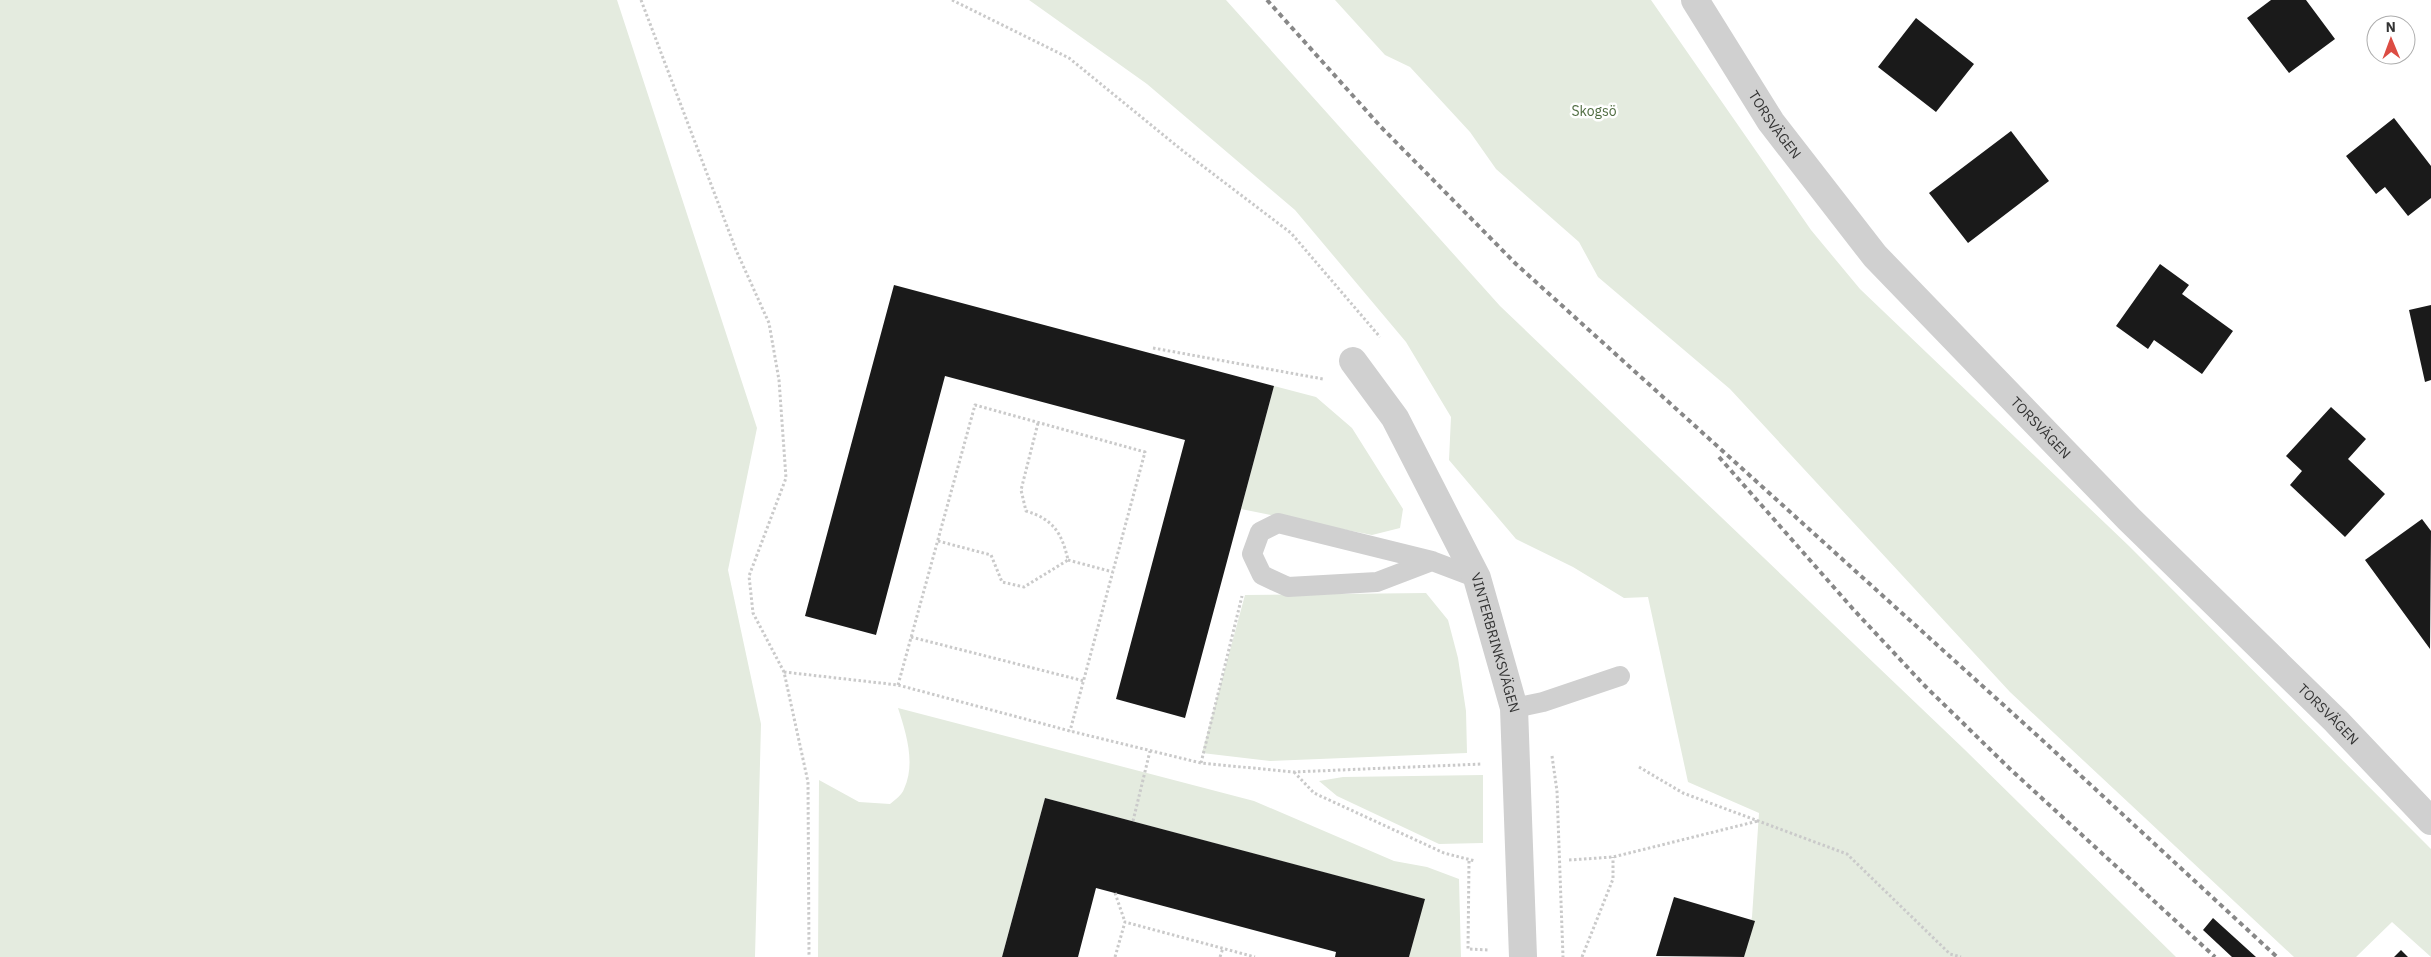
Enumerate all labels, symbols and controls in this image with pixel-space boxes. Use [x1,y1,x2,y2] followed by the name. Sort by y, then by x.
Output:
[2366,15,2416,65] north arrow
[2386,18,2396,36] text: N
[1745,87,1805,162] street label: TORSVÄGEN
[1571,102,1617,120] park label: Skogsö
[2007,393,2075,462] street label: TORSVÄGEN
[1467,570,1524,715] street label: VINTERBRINKSVÄGEN
[2294,680,2363,749] street label: TORSVÄGEN

